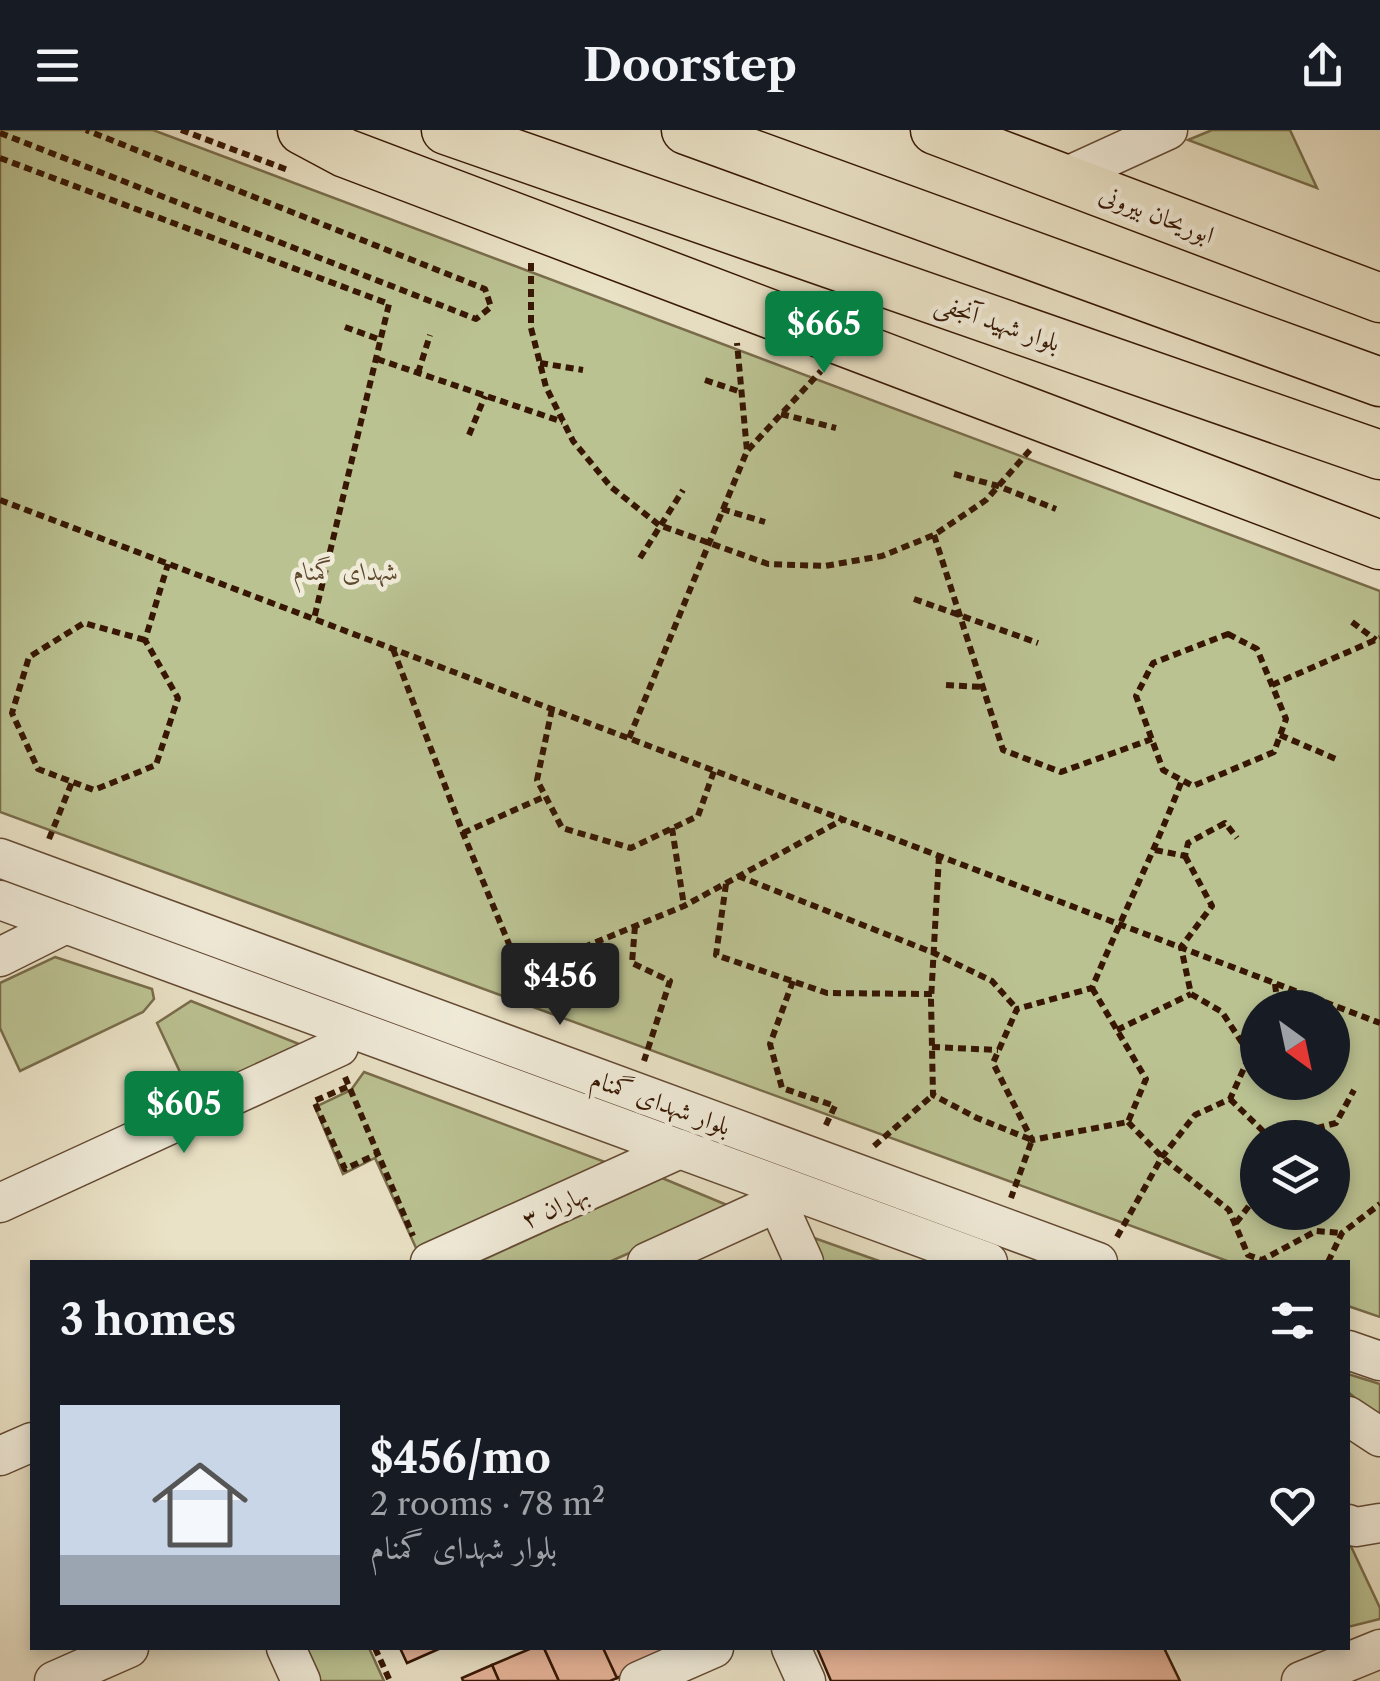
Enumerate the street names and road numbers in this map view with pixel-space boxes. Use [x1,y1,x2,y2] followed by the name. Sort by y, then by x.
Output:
[1095,178,1219,251] street label: ابوریحان بیرونی
[930,287,1064,361] street label: بلوار شهید آنجفی
[585,1063,735,1148] street label: بلوار شهدای گمنام
[517,1178,594,1236] street label: بهاران ۳

